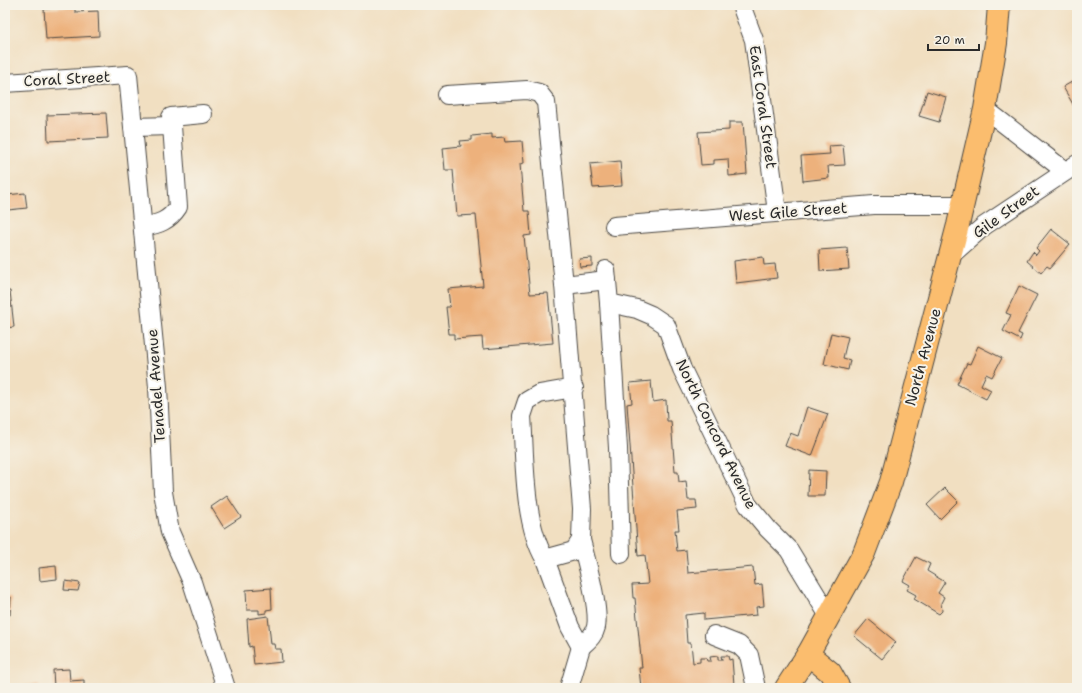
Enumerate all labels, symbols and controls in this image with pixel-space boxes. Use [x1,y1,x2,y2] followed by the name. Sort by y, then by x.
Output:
[928,26,979,52] scale bar
[934,32,965,48] text: 20 m
[744,44,782,170] street label: East Coral Street
[23,67,111,91] street label: Coral Street
[969,181,1043,243] street label: Gile Street
[728,198,848,226] street label: West Gile Street
[900,306,946,408] street label: North Avenue
[142,328,170,444] street label: Tenadel Avenue
[671,356,761,512] street label: North Concord Avenue

